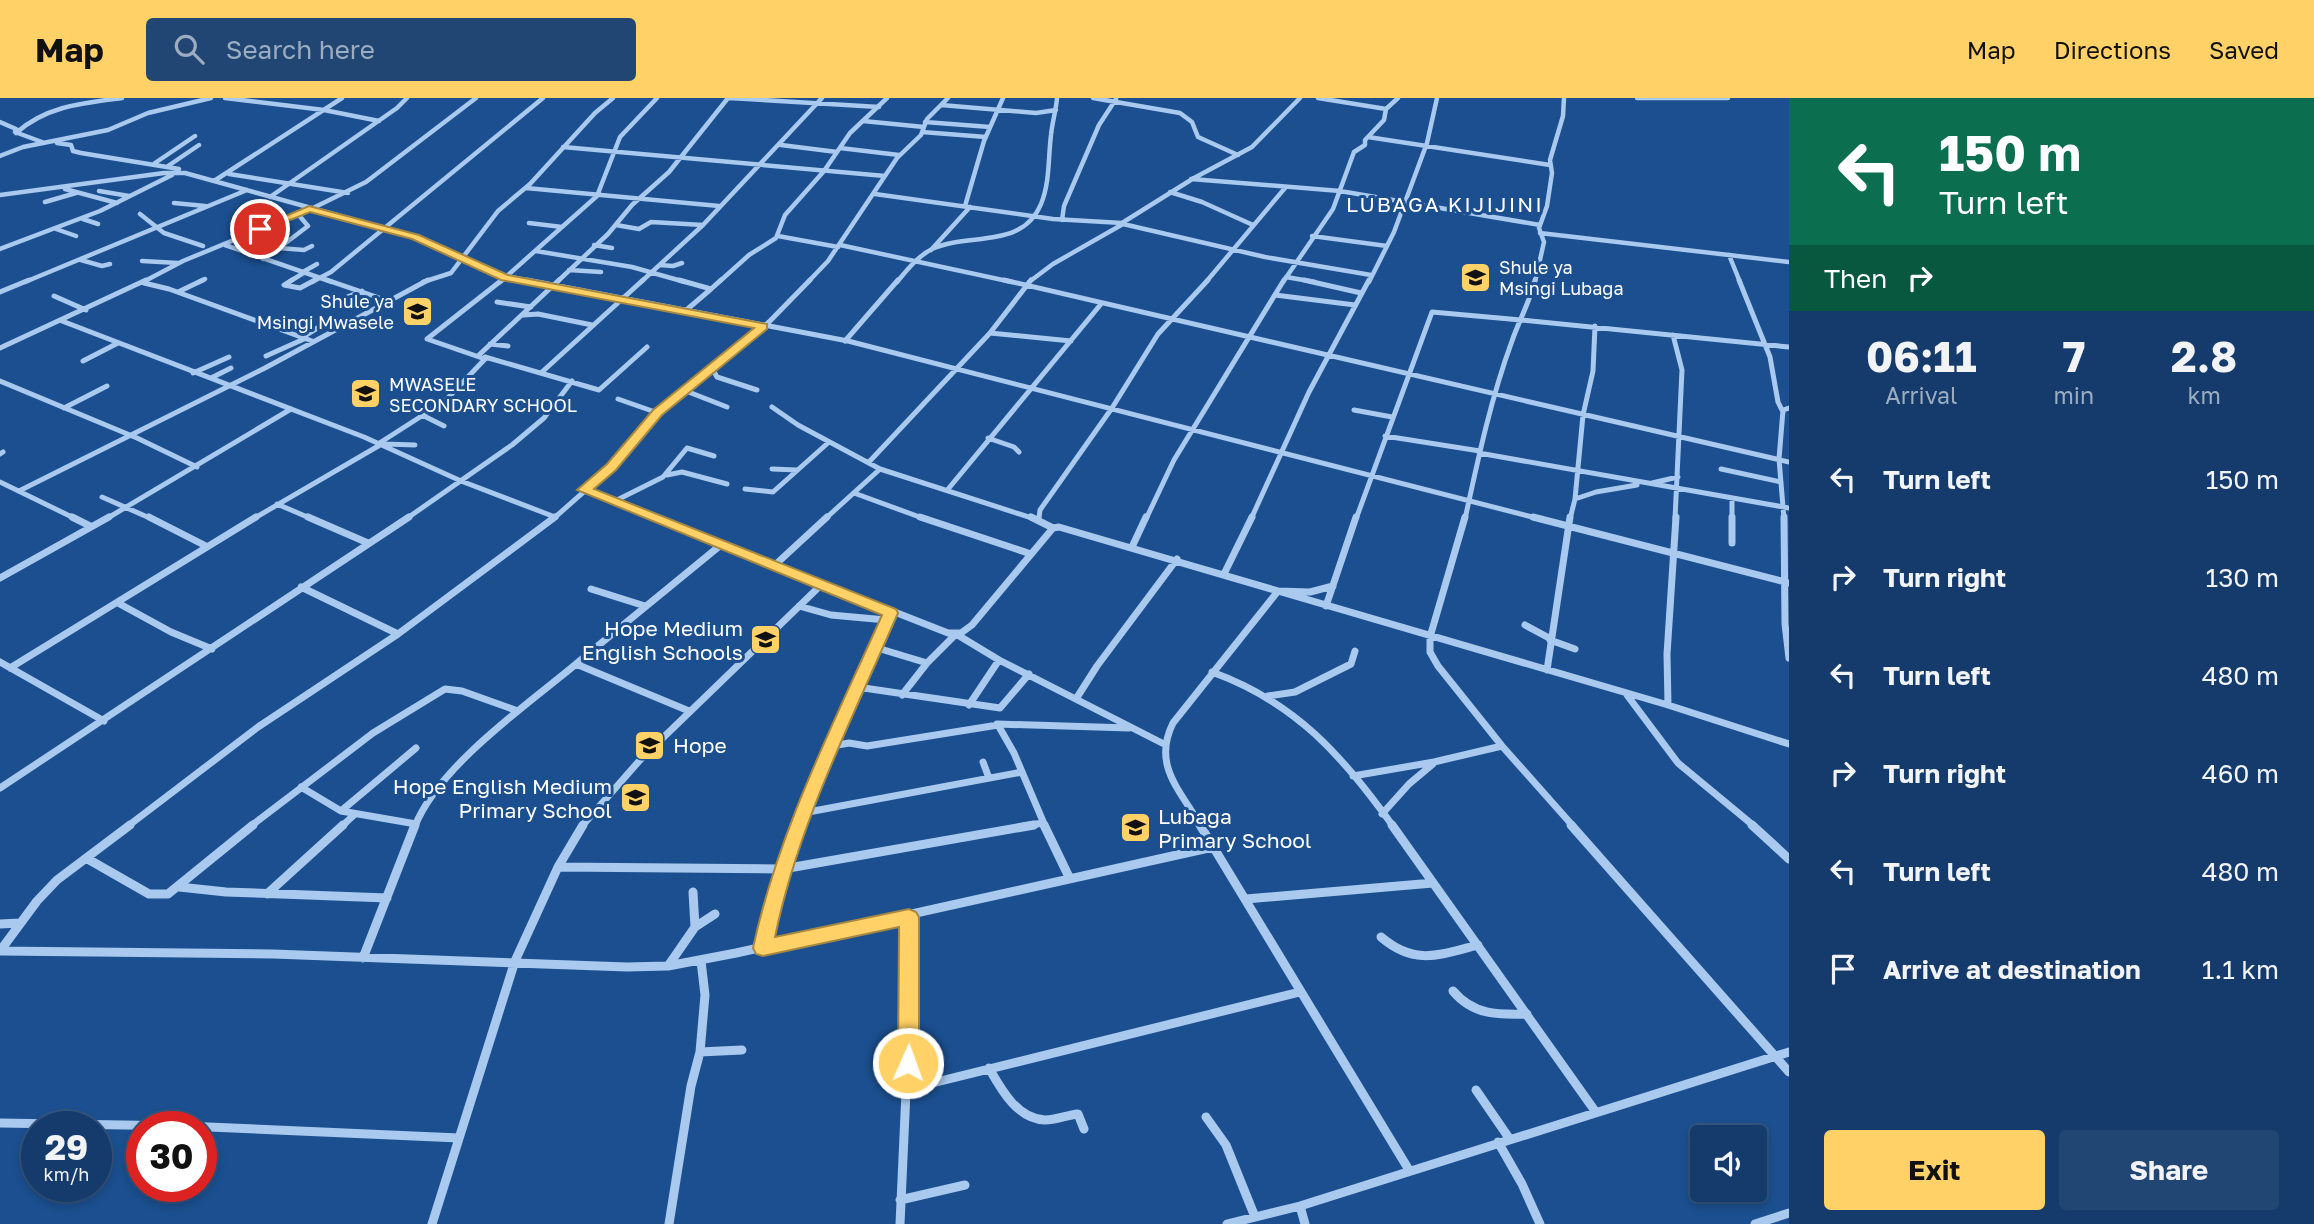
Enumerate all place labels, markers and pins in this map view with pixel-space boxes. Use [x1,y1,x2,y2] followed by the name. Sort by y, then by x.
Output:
[230,199,290,259] pin
[1499,256,1624,299] place label: Shule ya Msingi Lubaga
[1459,260,1493,294] school or university icon: Shule ya Msingi Lubaga
[257,290,394,333] place label: Shule ya Msingi Mwasele
[400,294,434,328] school or university icon: Shule ya Msingi Mwasele
[389,373,577,416] place label: MWASELE SECONDARY SCHOOL
[349,377,383,411] school or university icon: MWASELE SECONDARY SCHOOL
[582,615,743,665] place label: Hope Medium English Schools
[749,623,783,657] school or university icon: Hope Medium English Schools
[633,728,667,762] school or university icon: Hope
[673,732,727,758] place label: Hope
[393,773,612,823] place label: Hope English Medium Primary School
[618,781,652,815] school or university icon: Hope English Medium Primary School
[1158,803,1312,853] place label: Lubaga Primary School
[1118,811,1152,845] school or university icon: Lubaga Primary School

